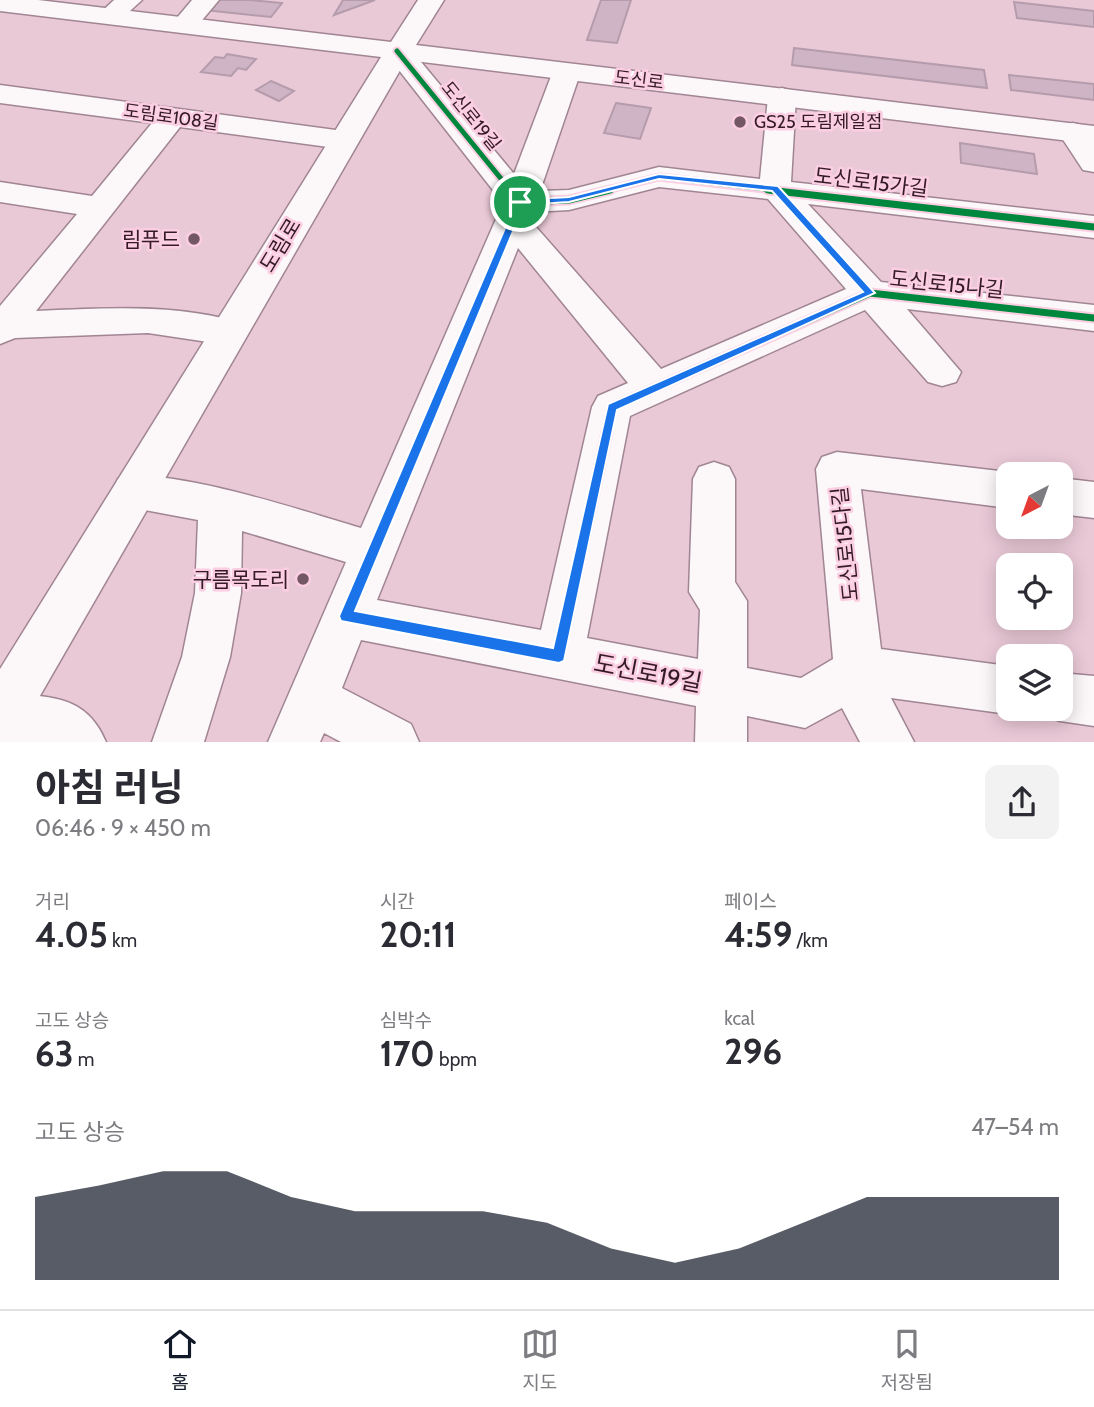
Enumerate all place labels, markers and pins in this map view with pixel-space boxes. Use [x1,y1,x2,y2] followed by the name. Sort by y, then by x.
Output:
[754,111,883,133] place label: GS25 도림제일점
[732,114,748,130] marker: GS25 도림제일점
[490,172,550,232] pin
[122,227,180,252] place label: 림푸드
[186,231,202,247] marker: 림푸드
[192,567,289,592] place label: 구름목도리
[295,571,311,587] marker: 구름목도리

